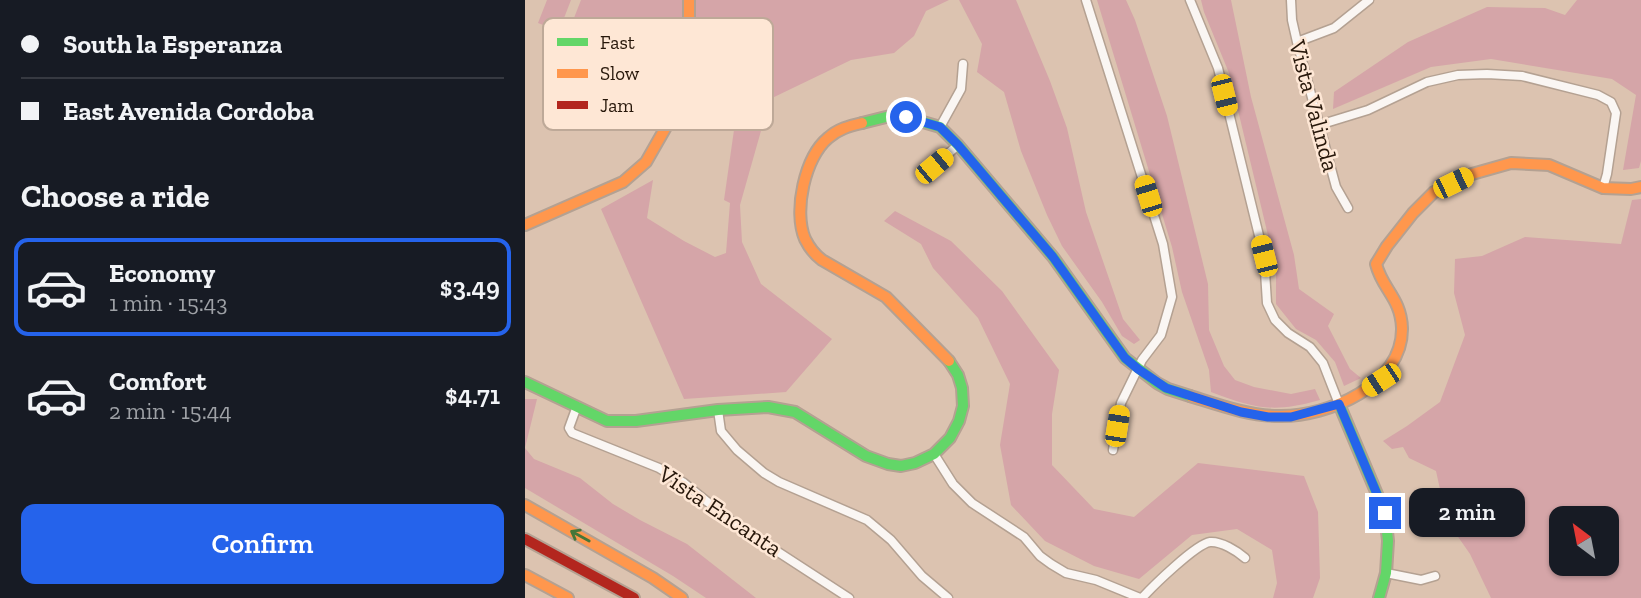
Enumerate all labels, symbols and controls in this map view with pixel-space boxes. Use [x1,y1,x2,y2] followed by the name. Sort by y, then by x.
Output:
[543,18,773,130] legend
[63,28,282,60] text: South la Esperanza
[600,31,635,54] text: Fast
[1283,36,1346,175] street label: Vista Valinda
[600,62,640,85] text: Slow
[1209,72,1240,118] car
[600,94,634,117] text: Jam
[63,95,314,127] text: East Avenida Cordoba
[890,101,922,133] route start
[912,144,957,188] car
[1430,164,1477,202] car
[1132,173,1165,219] car
[21,177,209,215] text: Choose a ride
[1249,233,1280,279] car
[25,256,88,319] icon: car
[109,257,215,289] text: Economy
[440,271,500,303] text: $3.49
[109,289,227,317] text: 1 min · 15:43
[1358,360,1405,400] car
[25,364,88,427] icon: car
[109,365,206,397] text: Comfort
[445,379,500,411] text: $4.71
[109,397,232,425] text: 2 min · 15:44
[1104,404,1131,448] car
[652,458,788,563] street label: Vista Encanta
[1409,489,1525,538] callout: 2 min
[1369,497,1401,529] route end
[1438,498,1496,526] text: 2 min
[21,504,504,584] button: Confirm
[1549,506,1619,576] north arrow
[1549,506,1619,576] map controls
[570,529,591,542] one-way arrow

